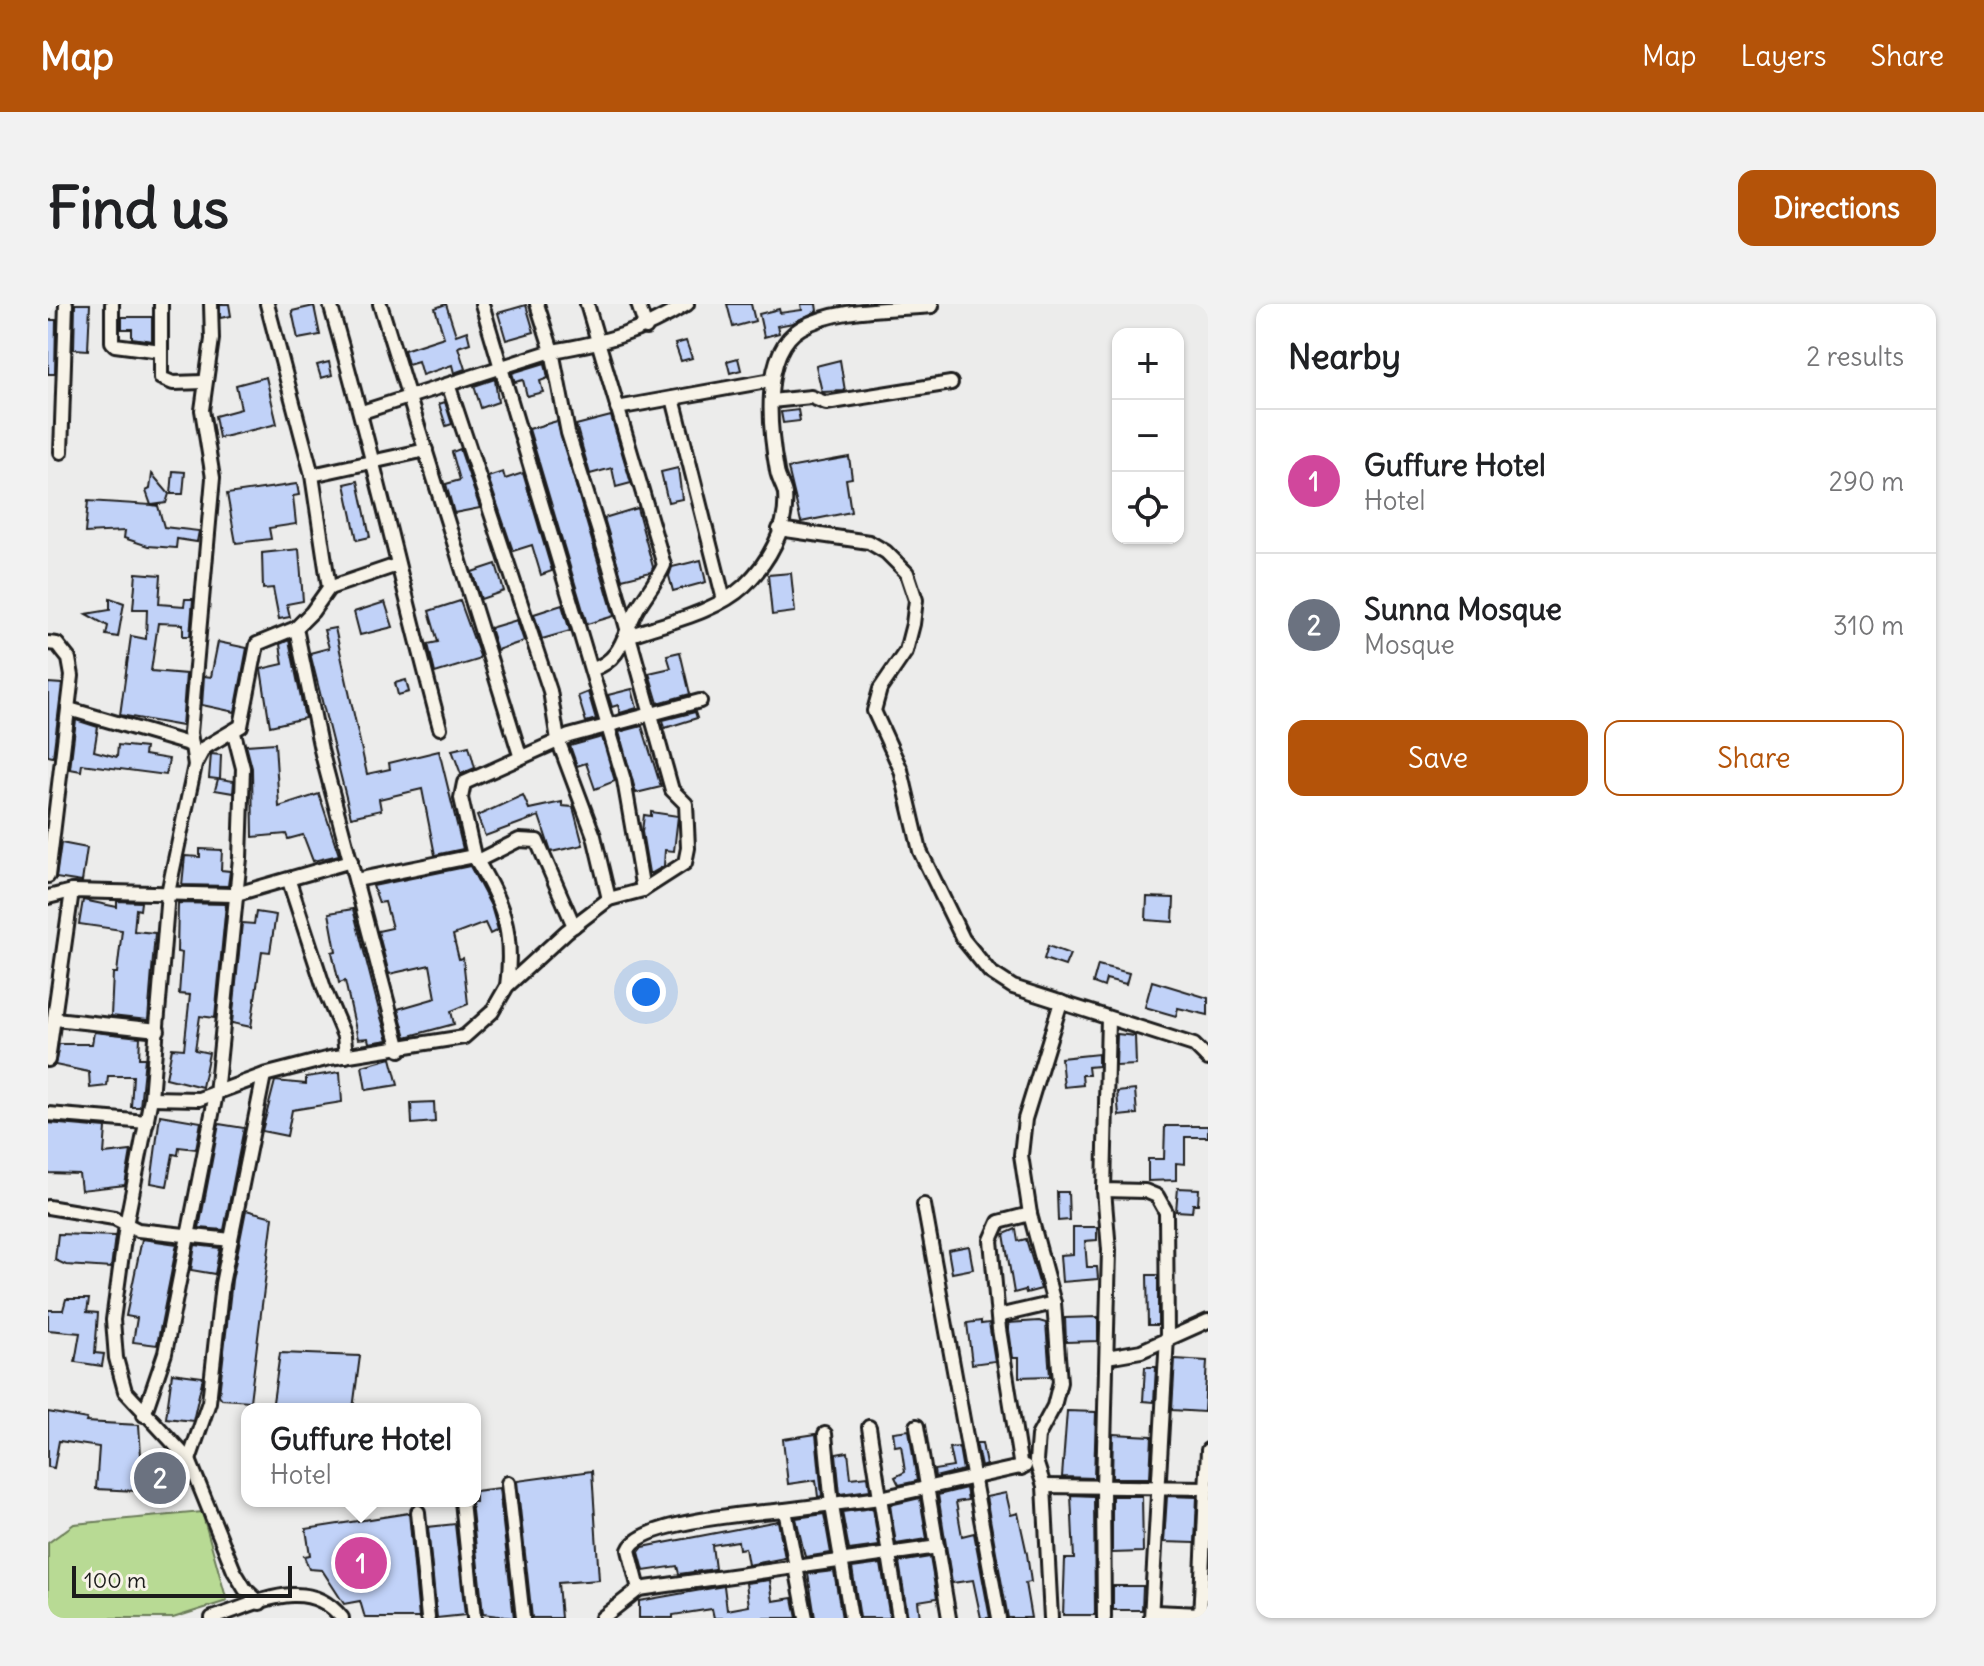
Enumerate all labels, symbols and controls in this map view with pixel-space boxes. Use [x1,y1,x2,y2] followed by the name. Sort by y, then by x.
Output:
[40,33,114,80] text: Map
[1642,38,1697,74] text: Map
[1741,38,1827,74] text: Layers
[1871,38,1944,74] text: Share
[1738,170,1936,246] button: Directions
[48,173,229,243] text: Find us
[1112,328,1184,544] map controls
[1112,328,1184,400] button: +
[1288,335,1401,378] text: Nearby
[1806,340,1904,373] text: 2 results
[1112,400,1184,472] button: −
[1364,446,1546,484] text: Guffure Hotel
[1309,465,1319,498] text: 1
[1829,465,1904,498] text: 290 m
[1112,472,1184,544] button: locate
[1364,484,1425,517] text: Hotel
[1364,590,1562,628] text: Sunna Mosque
[1307,609,1321,642] text: 2
[1833,609,1904,642] text: 310 m
[1364,628,1455,661] text: Mosque
[1288,720,1588,796] button: Save
[1604,720,1904,796] button: Share
[626,972,666,1012] your location
[241,1403,481,1507] popup
[270,1420,452,1458] text: Guffure Hotel
[134,1448,186,1508] pin: 2
[270,1458,332,1491] text: Hotel
[335,1533,387,1593] pin: 1
[72,1562,292,1598] scale bar
[84,1566,146,1594] text: 100 m

